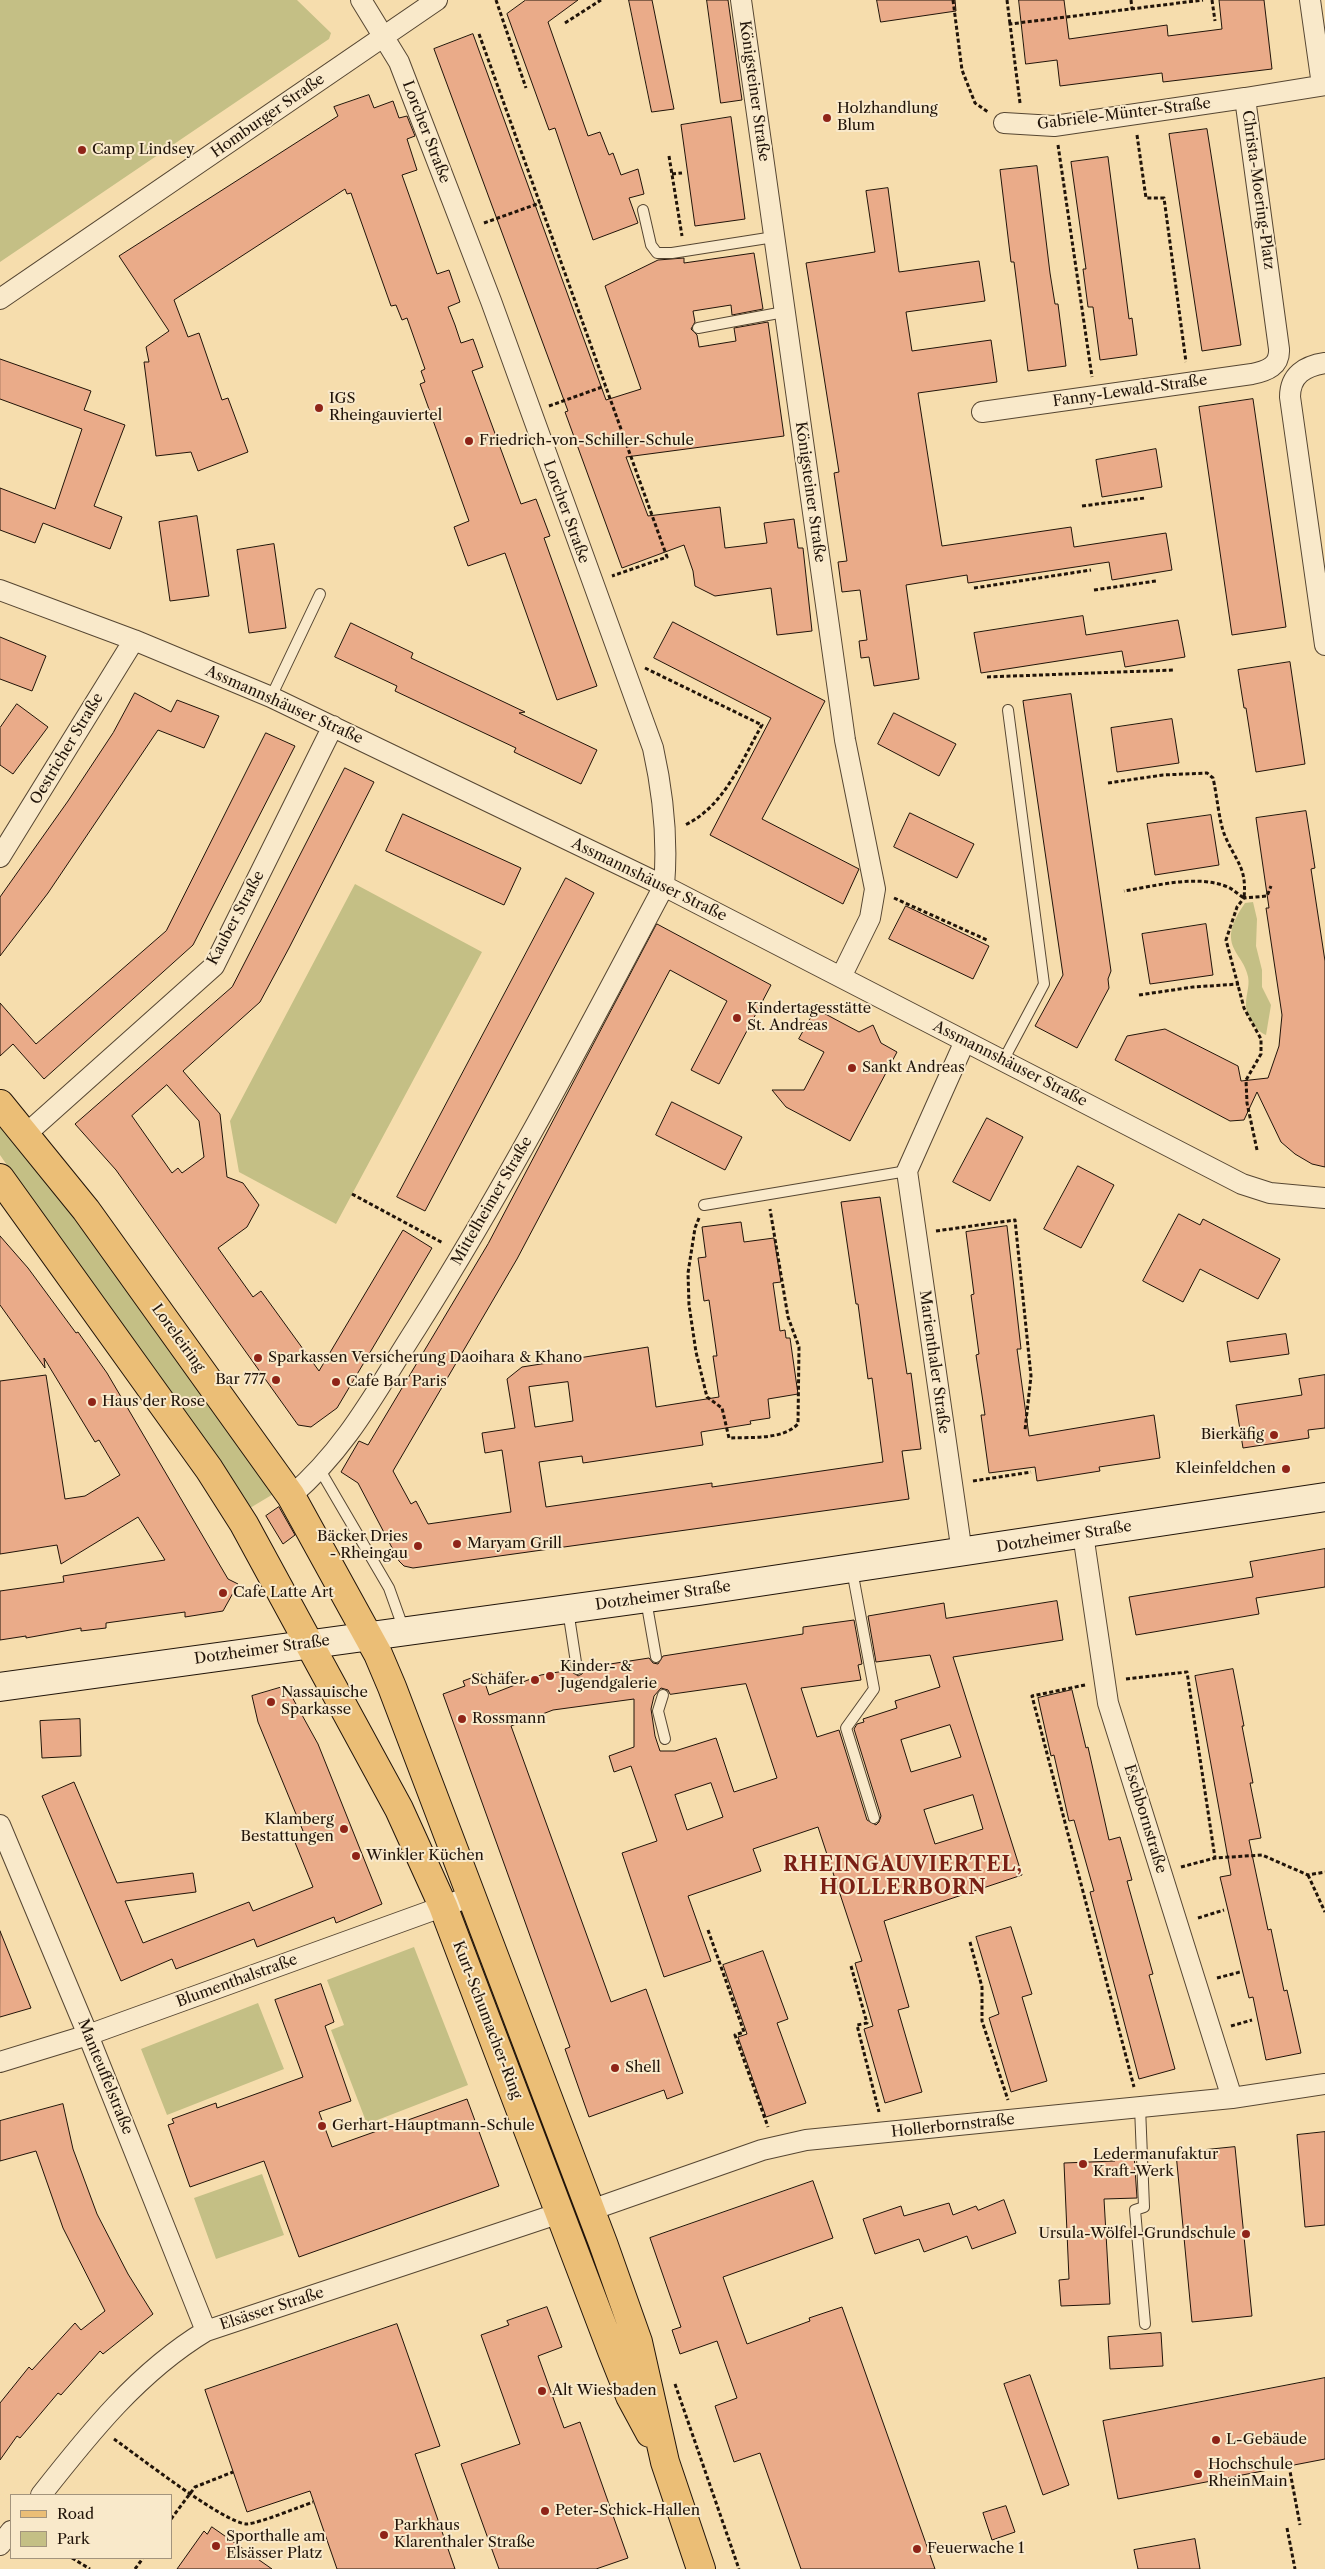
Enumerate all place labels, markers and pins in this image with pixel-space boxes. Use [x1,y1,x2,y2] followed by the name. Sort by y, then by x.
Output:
[837,100,938,135] place label: Holzhandlung Blum
[821,112,833,124] marker: Holzhandlung Blum
[92,141,195,159] place label: Camp Lindsey
[76,144,88,156] marker: Camp Lindsey
[329,390,442,425] place label: IGS Rheingauviertel
[313,402,325,414] marker: IGS Rheingauviertel
[479,432,694,450] place label: Friedrich-von-Schiller-Schule
[463,435,475,447] marker: Friedrich-von-Schiller-Schule
[747,1000,871,1035] place label: Kindertagesstätte St. Andreas
[731,1012,743,1024] marker: Kindertagesstätte St. Andreas
[862,1059,965,1077] place label: Sankt Andreas
[846,1062,858,1074] marker: Sankt Andreas
[268,1349,582,1367] place label: Sparkassen Versicherung Daoihara & Khano
[252,1352,264,1364] marker: Sparkassen Versicherung Daoihara & Khano
[215,1371,266,1389] place label: Bar 777
[346,1373,447,1391] place label: Cafe Bar Paris
[270,1374,282,1386] marker: Bar 777
[330,1376,342,1388] marker: Cafe Bar Paris
[102,1393,205,1411] place label: Haus der Rose
[86,1396,98,1408] marker: Haus der Rose
[1201,1426,1264,1444] place label: Bierkäfig
[1268,1429,1280,1441] marker: Bierkäfig
[1175,1460,1276,1478] place label: Kleinfeldchen
[1280,1463,1292,1475] marker: Kleinfeldchen
[317,1528,408,1563] place label: Bäcker Dries - Rheingau
[467,1535,562,1553] place label: Maryam Grill
[451,1538,463,1550] marker: Maryam Grill
[412,1540,424,1552] marker: Bäcker Dries - Rheingau
[233,1584,334,1602] place label: Cafe Latte Art
[217,1587,229,1599] marker: Cafe Latte Art
[560,1658,657,1693] place label: Kinder- & Jugendgalerie
[544,1670,556,1682] marker: Kinder- & Jugendgalerie
[471,1671,525,1689] place label: Schäfer
[529,1674,541,1686] marker: Schäfer
[281,1684,368,1719] place label: Nassauische Sparkasse
[265,1696,277,1708] marker: Nassauische Sparkasse
[472,1710,546,1728] place label: Rossmann
[456,1713,468,1725] marker: Rossmann
[241,1811,334,1846] place label: Klamberg Bestattungen
[338,1823,350,1835] marker: Klamberg Bestattungen
[366,1847,484,1865] place label: Winkler Küchen
[350,1850,362,1862] marker: Winkler Küchen
[625,2059,661,2077] place label: Shell
[609,2062,621,2074] marker: Shell
[332,2117,535,2135] place label: Gerhart-Hauptmann-Schule
[316,2120,328,2132] marker: Gerhart-Hauptmann-Schule
[1093,2146,1218,2181] place label: Ledermanufaktur Kraft-Werk
[1077,2158,1089,2170] marker: Ledermanufaktur Kraft-Werk
[1038,2225,1236,2243] place label: Ursula-Wölfel-Grundschule
[1240,2228,1252,2240] marker: Ursula-Wölfel-Grundschule
[552,2382,657,2400] place label: Alt Wiesbaden
[536,2385,548,2397] marker: Alt Wiesbaden
[1226,2431,1307,2449] place label: L-Gebäude
[1210,2434,1222,2446] marker: L-Gebäude
[1208,2456,1293,2491] place label: Hochschule RheinMain
[1192,2468,1204,2480] marker: Hochschule RheinMain
[555,2502,700,2520] place label: Peter-Schick-Hallen
[539,2505,551,2517] marker: Peter-Schick-Hallen
[394,2517,535,2552] place label: Parkhaus Klarenthaler Straße
[226,2528,325,2563] place label: Sporthalle am Elsässer Platz
[378,2529,390,2541] marker: Parkhaus Klarenthaler Straße
[210,2540,222,2552] marker: Sporthalle am Elsässer Platz
[927,2540,1024,2558] place label: Feuerwache 1
[911,2543,923,2555] marker: Feuerwache 1

